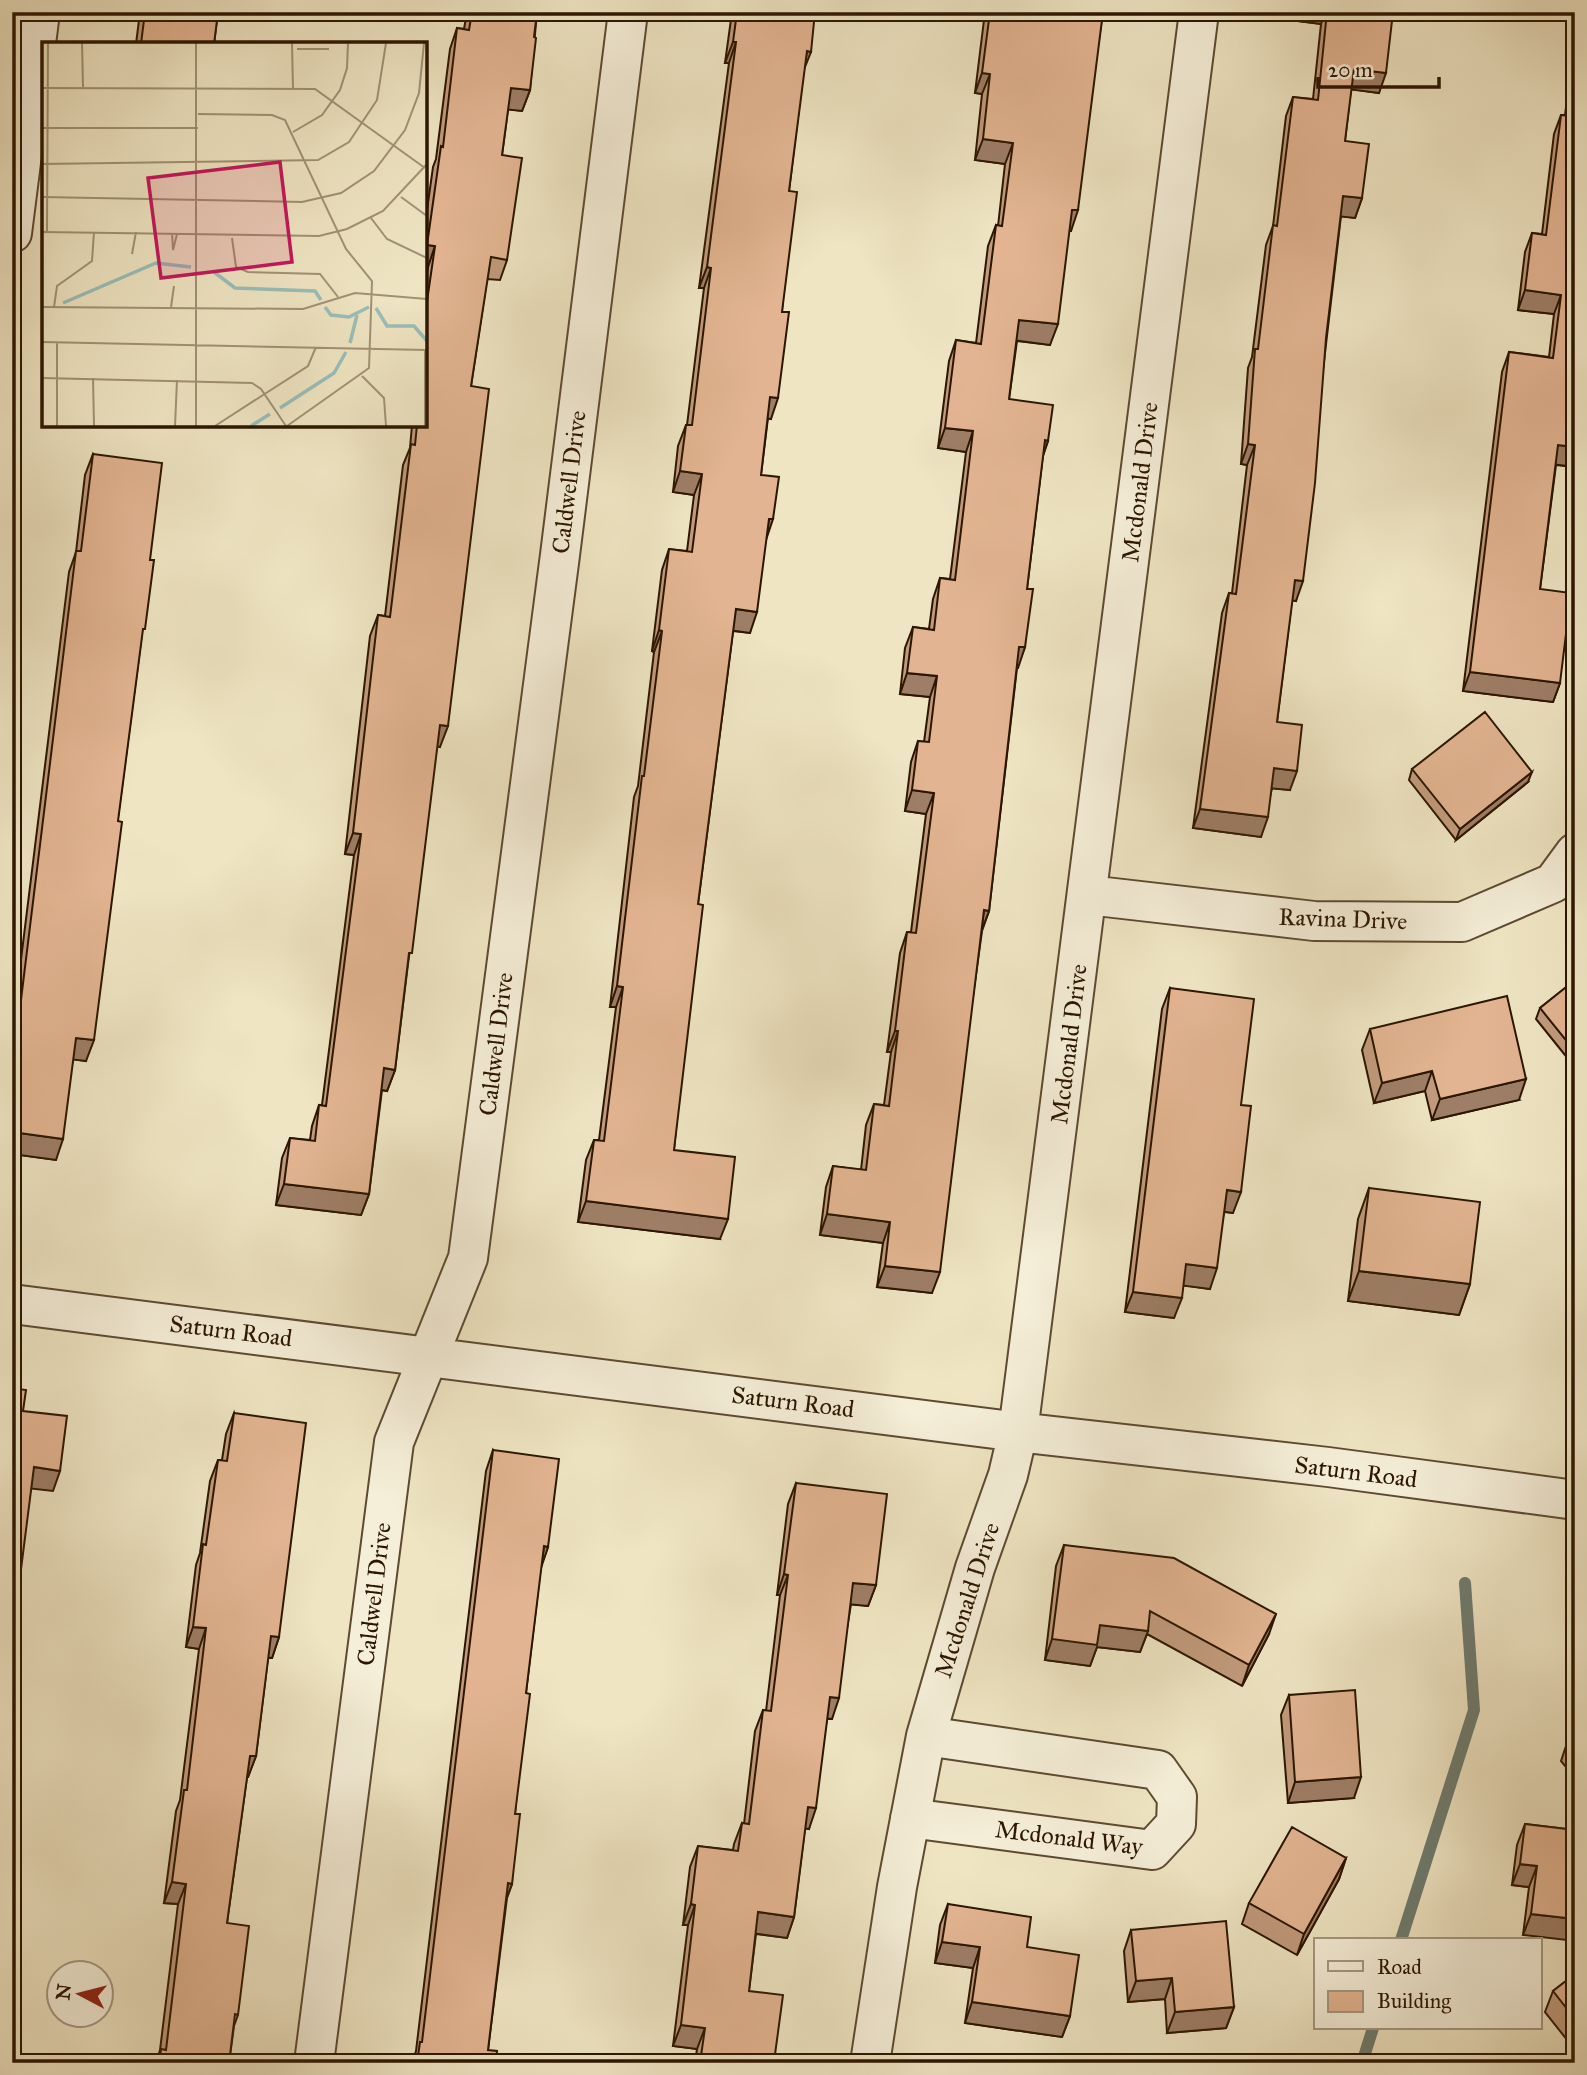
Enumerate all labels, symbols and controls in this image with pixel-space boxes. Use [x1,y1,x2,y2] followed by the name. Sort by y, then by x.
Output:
[42,42,427,427] inset map
[1318,46,1438,90] scale bar
[1328,57,1373,83] text: 20 m
[1115,400,1165,564] street label: Mcdonald Drive
[545,409,593,555] street label: Caldwell Drive
[1278,902,1408,936] street label: Ravina Drive
[1044,962,1094,1126] street label: Mcdonald Drive
[472,971,520,1117] street label: Caldwell Drive
[168,1309,294,1353] street label: Saturn Road
[730,1380,856,1424] street label: Saturn Road
[1293,1450,1419,1494] street label: Saturn Road
[928,1519,1006,1681] street label: Mcdonald Drive
[350,1521,398,1667] street label: Caldwell Drive
[993,1814,1145,1862] street label: Mcdonald Way
[1314,1938,1542,2030] legend
[1377,1954,1422,1980] text: Road
[46,1960,116,2030] north arrow
[51,1983,76,2001] text: N
[1377,1988,1451,2014] text: Building

